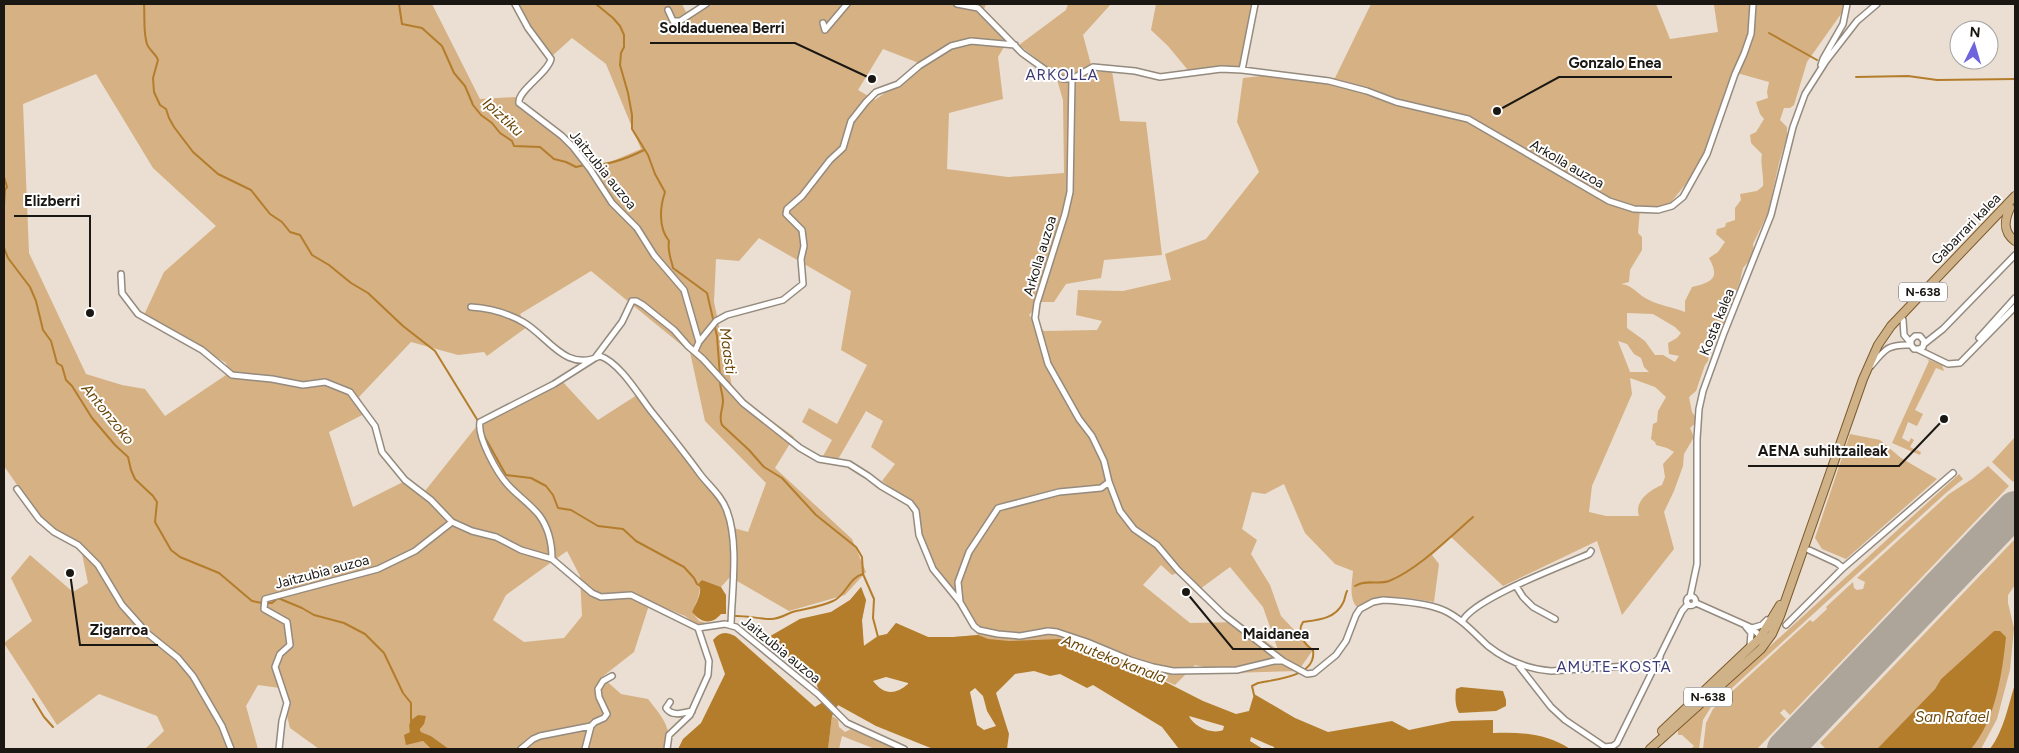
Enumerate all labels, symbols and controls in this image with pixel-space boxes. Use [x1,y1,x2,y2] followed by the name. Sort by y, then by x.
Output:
[650,13,795,43] callout: Soldaduenea Berri
[659,19,785,37] text: Soldaduenea Berri
[1949,20,1999,70] north arrow
[1969,24,1981,41] text: N
[1559,47,1672,77] callout: Gonzalo Enea
[1568,54,1662,72] text: Gonzalo Enea
[1025,66,1099,84] district label: ARKOLLA
[479,94,527,140] water label: Ipiztiku
[566,127,640,213] street label: Jaitzubia auzoa
[1527,136,1607,192] street label: Arkolla auzoa
[14,186,90,216] callout: Elizberri
[1928,190,2004,268] street label: Gabarrari kalea
[24,192,80,210] text: Elizberri
[1020,214,1060,298] street label: Arkolla auzoa
[1899,282,1947,302] road number: N-638
[1696,286,1738,358] street label: Kosta kalea
[716,327,740,376] water label: Maasti
[77,379,138,448] water label: Antonzoko
[1748,436,1899,466] callout: AENA suhiltzaileak
[1758,442,1888,460] text: AENA suhiltzaileak
[273,551,371,593] street label: Jaitzubia auzoa
[738,613,824,687] street label: Jaitzubia auzoa
[80,615,158,645] callout: Zigarroa
[1233,619,1319,649] callout: Maidanea
[90,621,148,639] text: Zigarroa
[1243,625,1309,643] text: Maidanea
[1058,631,1169,687] water label: Amuteko kanala
[1556,658,1672,676] district label: AMUTE-KOSTA
[1684,688,1732,706] road number: N-638
[1915,708,1990,726] water label: San Rafael

